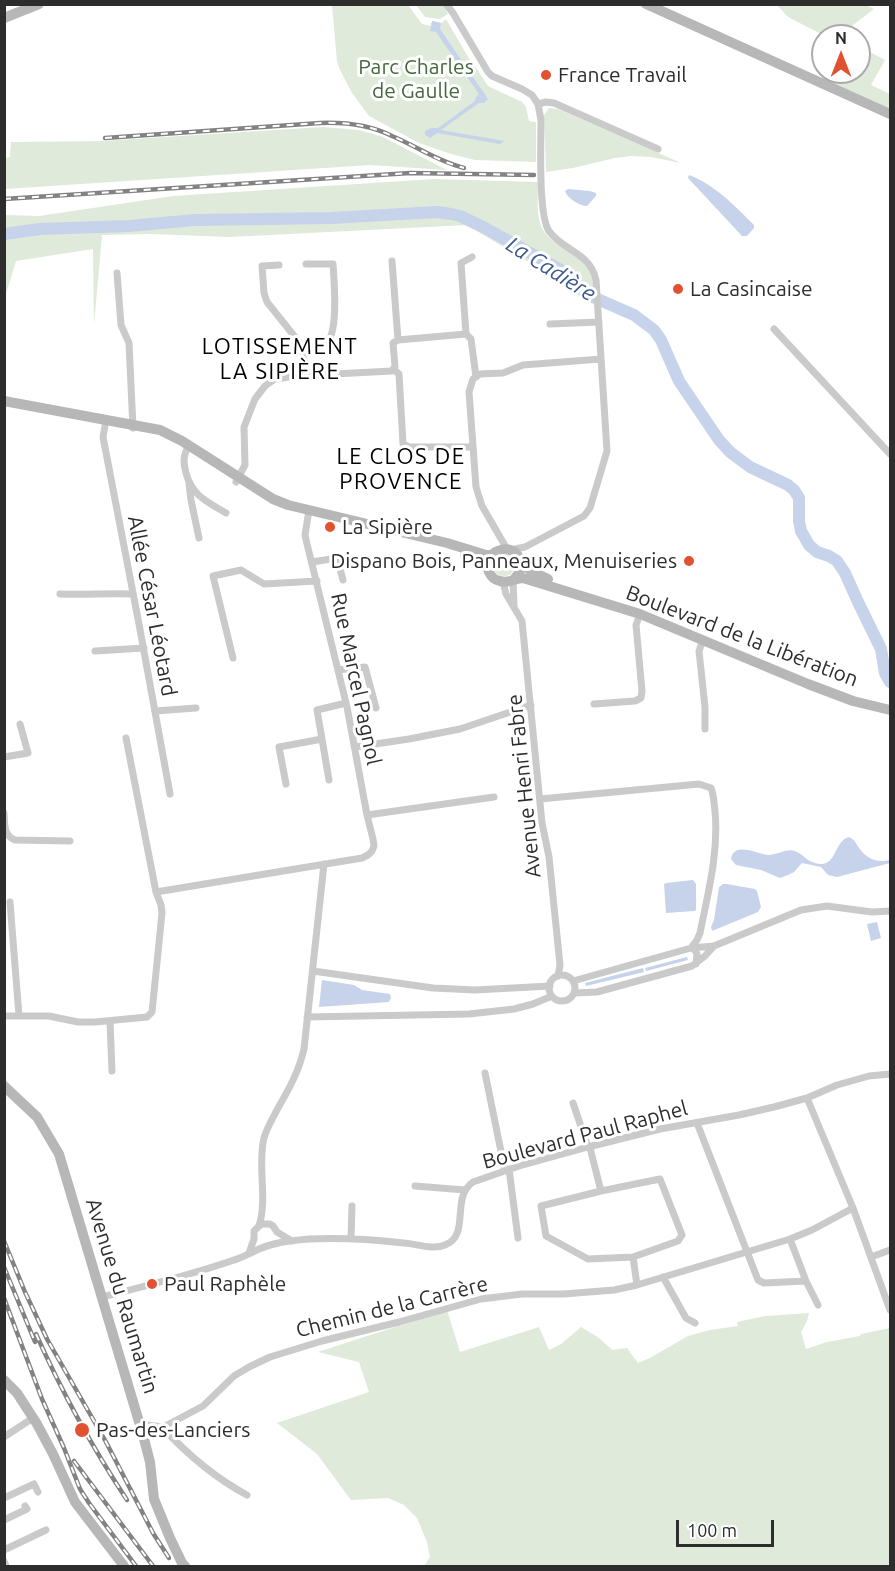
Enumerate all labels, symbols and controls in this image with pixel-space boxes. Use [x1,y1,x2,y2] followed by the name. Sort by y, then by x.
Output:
[811,24,871,84] north arrow
[835,29,847,47] text: N
[358,54,474,104] park label: Parc Charles de Gaulle
[558,62,687,88] place label: France Travail
[539,68,553,82] marker: France Travail
[501,231,601,307] water label: La Cadière
[690,276,813,302] place label: La Casincaise
[671,282,685,296] marker: La Casincaise
[202,334,358,386] district label: LOTISSEMENT LA SIPIÈRE
[336,444,466,496] district label: LE CLOS DE PROVENCE
[122,514,182,698] street label: Allée César Léotard
[342,514,433,540] place label: La Sipière
[323,520,337,534] marker: La Sipière
[330,548,677,574] place label: Dispano Bois, Panneaux, Menuiseries
[682,554,696,568] marker: Dispano Bois, Panneaux, Menuiseries
[622,580,862,692] street label: Boulevard de la Libération
[325,591,387,767] street label: Rue Marcel Pagnol
[502,693,546,879] street label: Avenue Henri Fabre
[480,1095,690,1175] street label: Boulevard Paul Raphel
[80,1195,164,1397] street label: Avenue du Raumartin
[164,1271,286,1297] place label: Paul Raphèle
[293,1271,491,1343] street label: Chemin de la Carrère
[145,1277,159,1291] marker: Paul Raphèle
[96,1417,250,1443] place label: Pas-des-Lanciers
[73,1421,91,1439] marker: Pas-des-Lanciers
[679,1508,776,1546] scale bar
[687,1520,737,1540] text: 100 m

